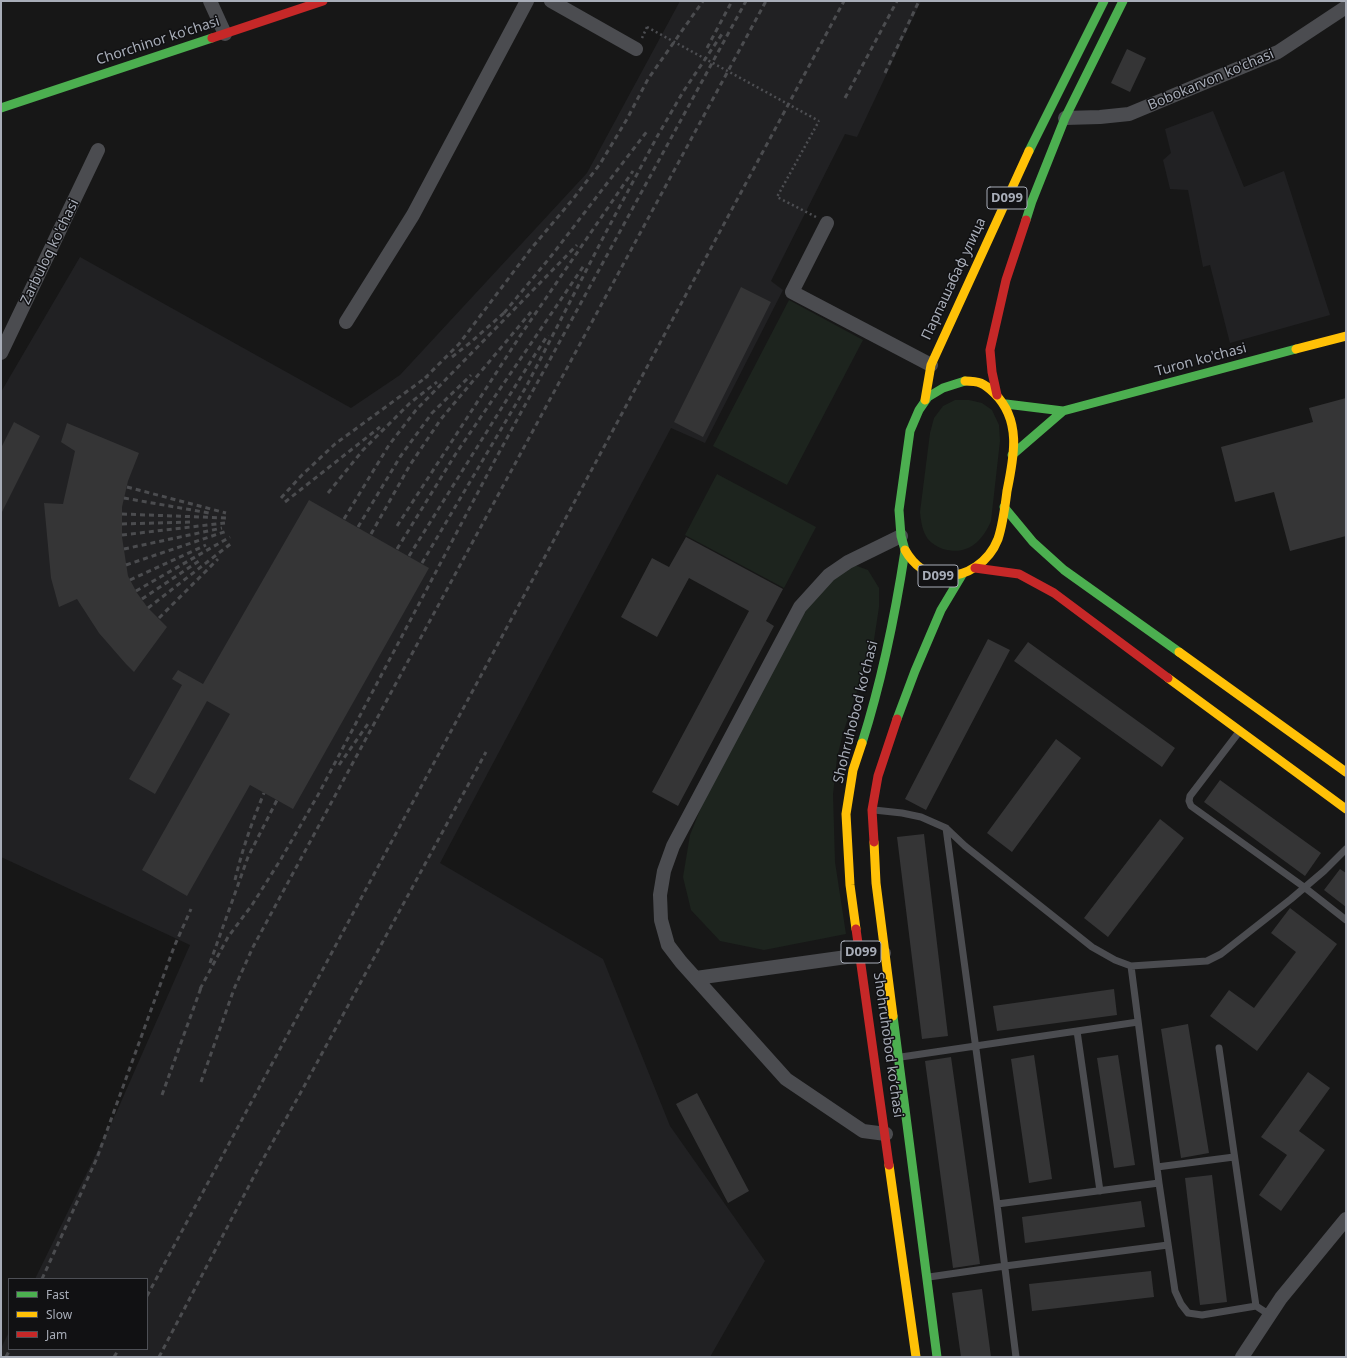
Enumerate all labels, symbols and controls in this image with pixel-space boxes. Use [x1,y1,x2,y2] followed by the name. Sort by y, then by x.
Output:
[94,13,222,69] street label: Chorchinor ko'chasi
[1145,46,1277,114] street label: Bobokarvon ko'chasi
[987,187,1027,209] road number: D099
[17,197,83,307] street label: Zarbuloq ko'chasi
[918,215,990,343] street label: Парпашабаф улица
[1154,340,1248,380] street label: Turon ko'chasi
[918,565,958,587] road number: D099
[830,639,882,785] street label: Shohruhobod koʻchasi
[841,941,881,963] road number: D099
[870,971,906,1119] street label: Shohruhobod koʻchasi
[8,1278,148,1350] legend
[46,1286,69,1303] text: Fast
[46,1306,72,1323] text: Slow
[46,1326,67,1343] text: Jam

